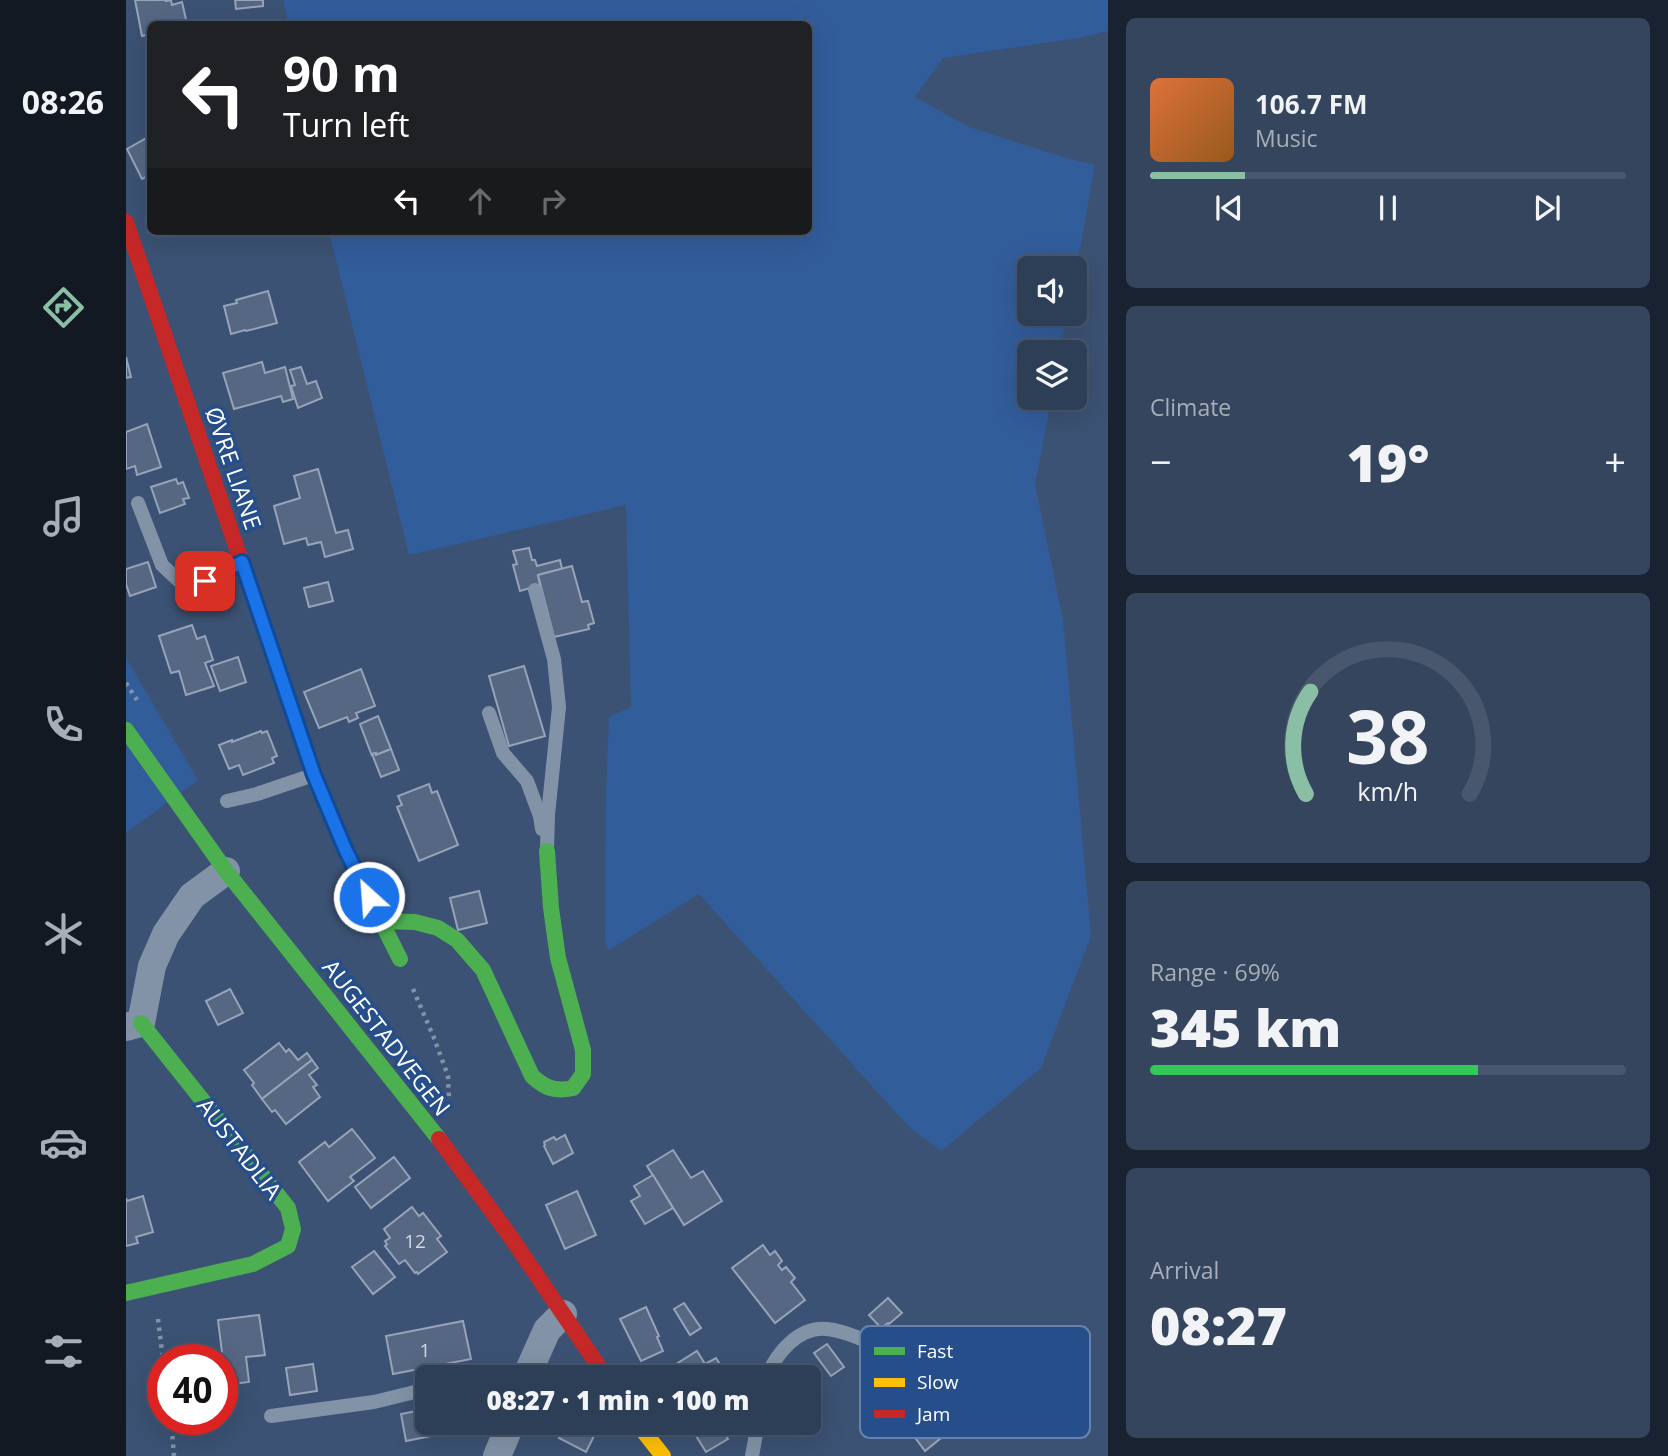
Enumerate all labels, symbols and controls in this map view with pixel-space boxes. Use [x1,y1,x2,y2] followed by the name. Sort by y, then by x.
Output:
[283,40,400,106] text: 90 m
[168,49,259,140] icon: left
[22,80,104,123] text: 08:26
[1255,86,1367,122] text: 106.7 FM
[283,103,409,146] text: Turn left
[1255,122,1318,154] text: Music
[388,182,426,220] icon: left
[461,182,499,220] icon: ahead
[534,182,572,220] icon: right
[1210,189,1248,227] icon: previous
[1369,189,1407,227] icon: pause
[1528,189,1566,227] icon: next
[1017,256,1087,410] map controls
[1017,256,1087,326] button: sound
[39,283,88,332] icon: directions
[1017,340,1087,410] button: layers
[1150,391,1231,423] text: Climate
[198,402,270,534] street label: ØVRE LIANE
[1347,426,1429,497] text: 19°
[1150,435,1172,487] text: −
[1604,435,1626,487] text: +
[39,492,88,541] icon: music
[175,551,235,611] pin
[186,562,224,600] icon: arrive
[1346,686,1430,785] text: 38
[39,700,88,749] icon: phone
[1358,774,1418,808] text: km/h
[332,860,406,934] position arrow
[39,909,88,958] icon: climate
[316,952,458,1122] street label: AUGESTADVEGEN
[1150,956,1280,988] text: Range · 69%
[1150,991,1341,1062] text: 345 km
[190,1091,290,1206] street label: AUSTADLIA
[39,1118,88,1167] icon: car
[404,1228,426,1254] house number: 12
[1150,1254,1219,1286] text: Arrival
[1150,1289,1287,1360] text: 08:27
[860,1326,1090,1438] legend
[39,1327,88,1376] icon: filters
[420,1337,430,1363] house number: 1
[917,1338,953,1364] text: Fast
[147,1344,238,1435] speed limit sign: 40
[917,1369,959,1395] text: Slow
[487,1382,749,1418] text: 08:27 · 1 min · 100 m
[915,1401,950,1427] text: Jam

